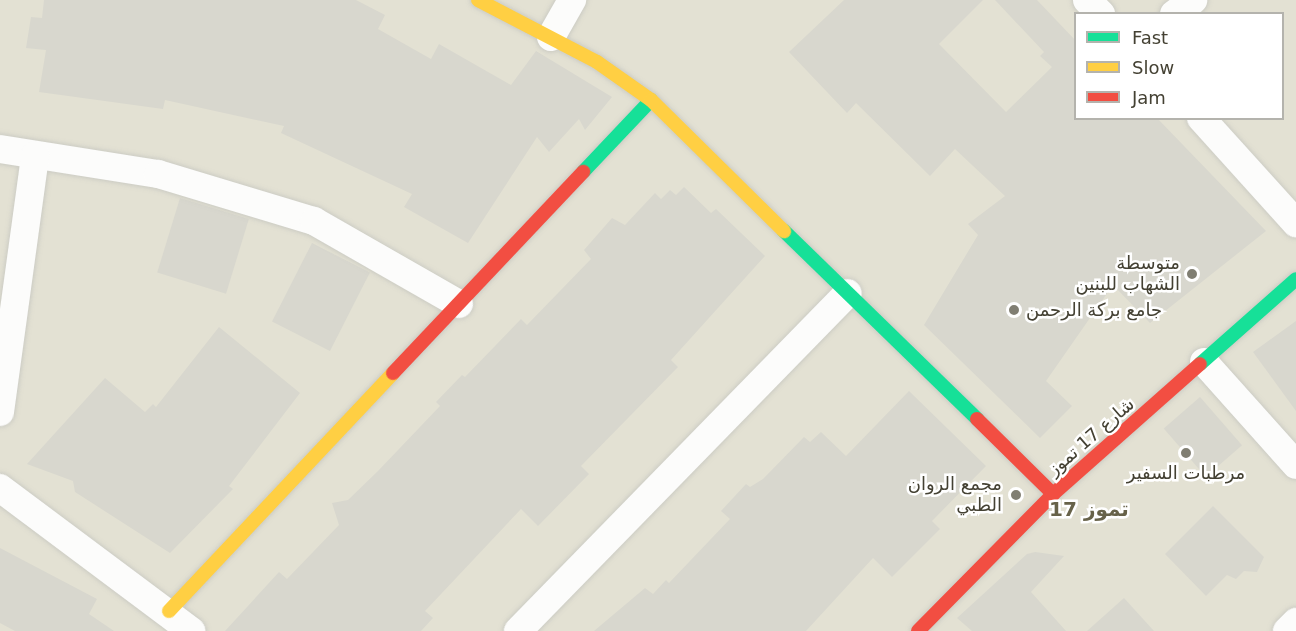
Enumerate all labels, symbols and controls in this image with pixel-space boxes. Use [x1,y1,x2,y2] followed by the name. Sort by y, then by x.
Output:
[1074,12,1284,120] legend
[1132,27,1168,48] text: Fast
[1132,57,1174,78] text: Slow
[1132,87,1166,108] text: Jam
[1076,253,1180,296] place label: متوسطة الشهاب للبنين
[1185,267,1199,281] marker: متوسطة الشهاب للبنين
[1026,299,1162,321] place label: جامع بركة الرحمن
[1007,303,1021,317] marker: جامع بركة الرحمن
[1043,394,1139,480] street label: شارع 17 تموز
[1179,446,1193,460] marker: مرطبات السفير
[1127,462,1245,484] place label: مرطبات السفير
[908,474,1002,516] place label: مجمع الروان الطبي
[1007,486,1025,504] marker: مجمع الروان الطبي
[1049,497,1129,521] district label: 17 تموز

